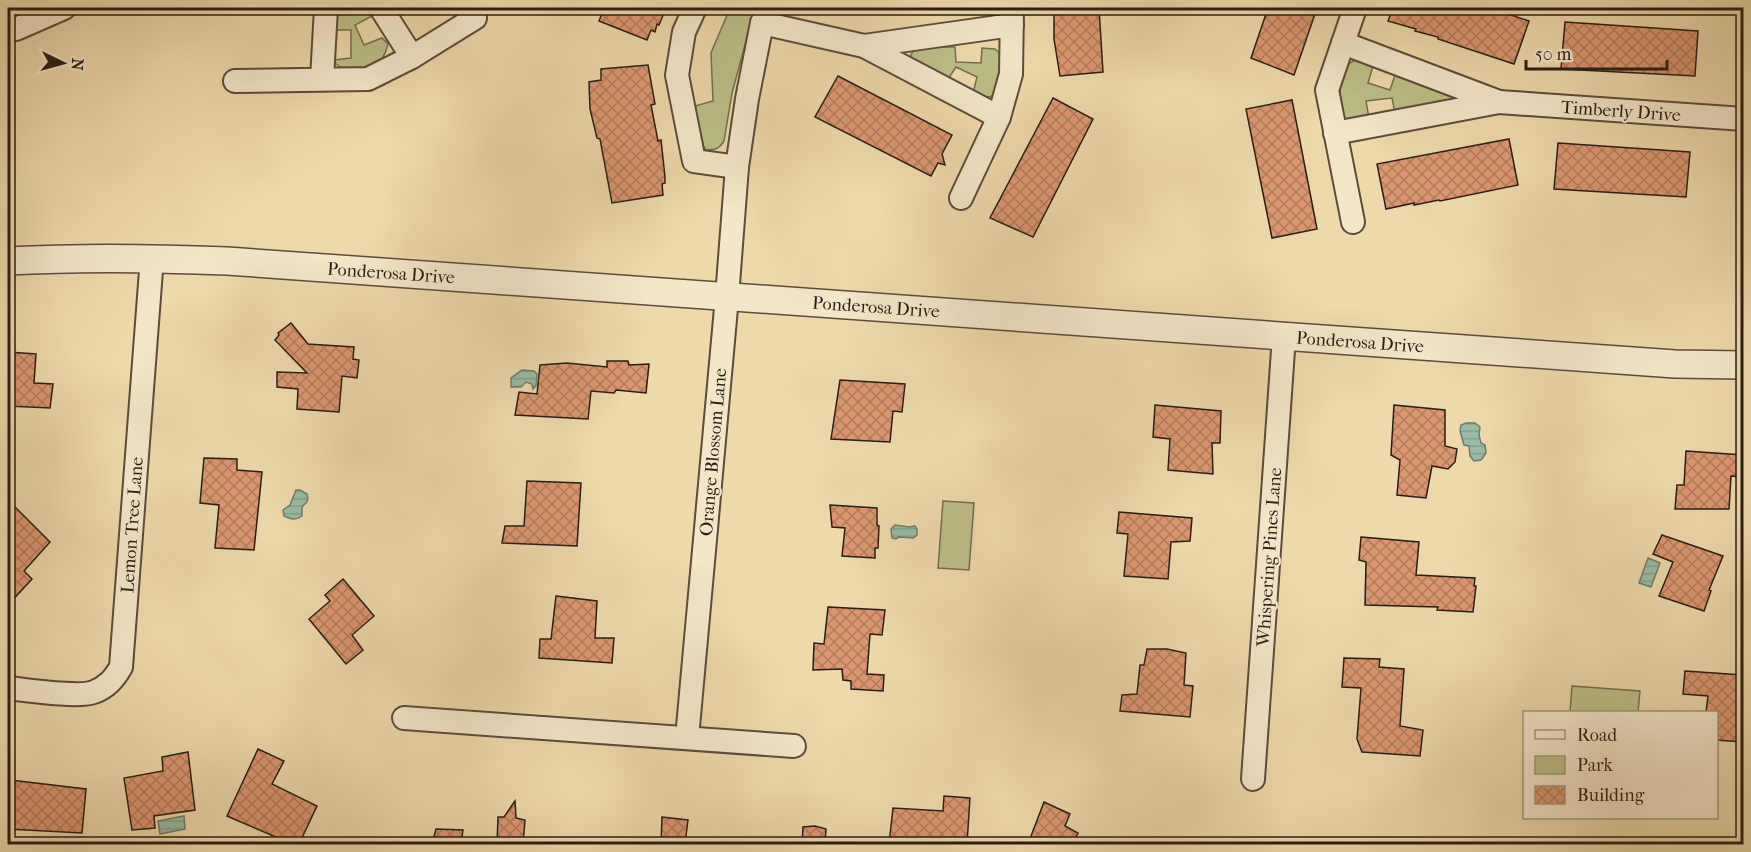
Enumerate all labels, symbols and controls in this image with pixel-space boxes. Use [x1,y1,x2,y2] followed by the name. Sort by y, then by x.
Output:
[33,33,93,93] north arrow
[1526,33,1667,71] scale bar
[1535,44,1572,65] text: 50 m
[67,57,87,72] text: N
[1560,97,1682,126] street label: Timberly Drive
[326,259,456,288] street label: Ponderosa Drive
[811,293,941,322] street label: Ponderosa Drive
[1295,328,1425,357] street label: Ponderosa Drive
[696,367,731,537] street label: Orange Blossom Lane
[117,456,148,594] street label: Lemon Tree Lane
[1253,467,1286,648] street label: Whispering Pines Lane
[1523,711,1718,819] legend
[1577,725,1617,746] text: Road
[1577,755,1614,776] text: Park
[1577,785,1645,806] text: Building

